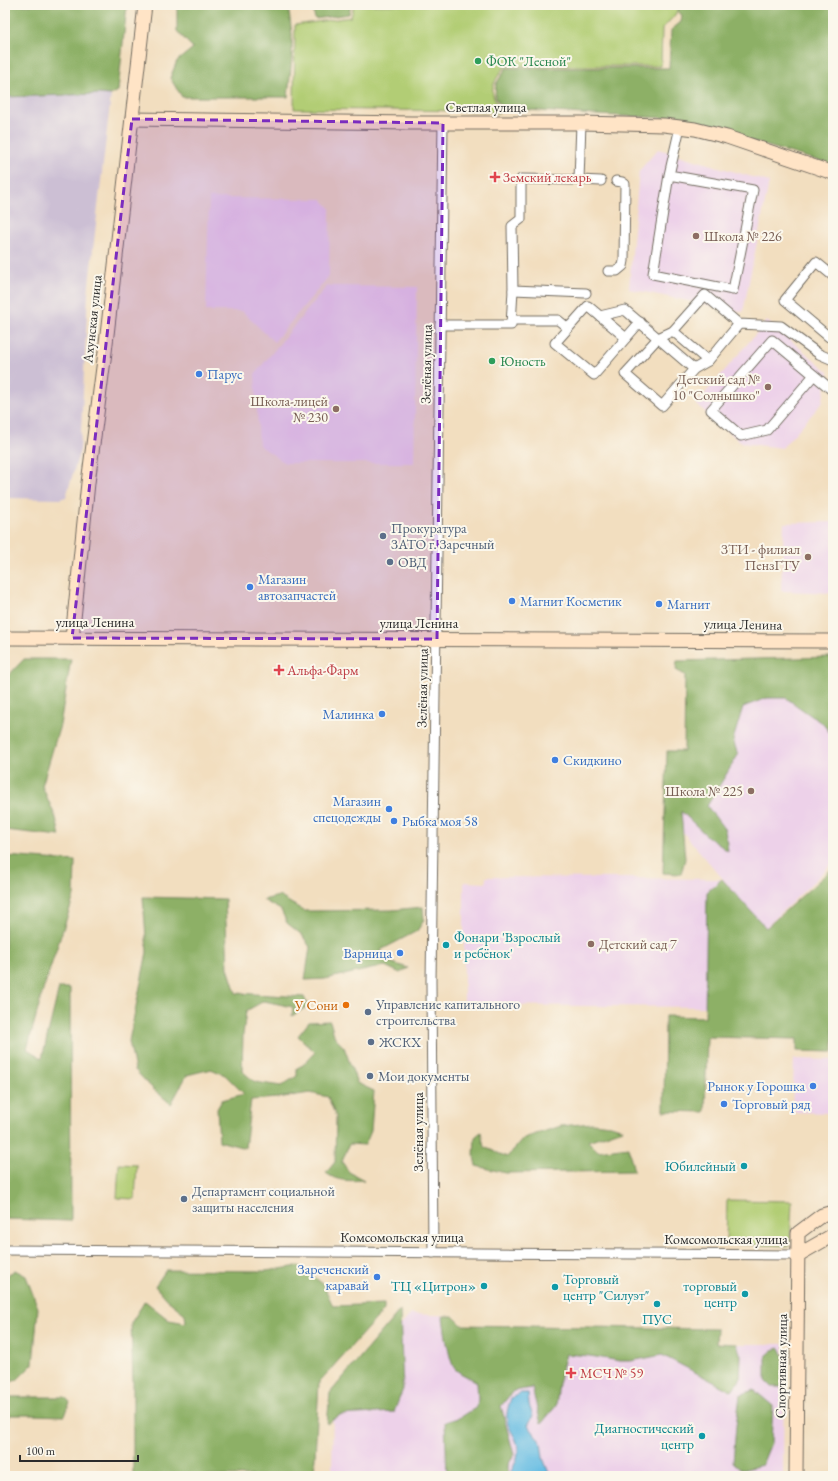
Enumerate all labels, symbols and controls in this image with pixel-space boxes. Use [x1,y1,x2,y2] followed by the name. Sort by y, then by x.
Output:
[486,52,571,70] place label: ФОК "Лесной"
[473,56,483,66] marker: ФОК "Лесной"
[446,98,527,116] street label: Светлая улица
[503,168,592,186] place label: Земский лекарь
[490,172,500,182] marker: Земский лекарь
[704,227,782,245] place label: Школа № 226
[691,231,701,241] marker: Школа № 226
[78,274,106,365] street label: Ахунская улица
[416,324,436,404] street label: Зелёная улица
[500,352,546,370] place label: Юность
[487,356,497,366] marker: Юность
[207,365,243,383] place label: Парус
[194,369,204,379] marker: Парус
[672,370,760,404] place label: Детский сад № 10 "Солнышко"
[763,382,773,392] marker: Детский сад № 10 "Солнышко"
[250,392,329,426] place label: Школа-лицей № 230
[331,404,341,414] marker: Школа-лицей № 230
[391,519,495,553] place label: Прокуратура ЗАТО г. Заречный
[378,531,388,541] marker: Прокуратура ЗАТО г. Заречный
[721,540,800,574] place label: ЗТИ - филиал ПензГТУ
[803,552,813,562] marker: ЗТИ - филиал ПензГТУ
[398,553,427,571] place label: ОВД
[385,557,395,567] marker: ОВД
[258,570,337,604] place label: Магазин автозапчастей
[245,582,255,592] marker: Магазин автозапчастей
[520,592,622,610] place label: Магнит Косметик
[667,595,711,613] place label: Магнит
[507,596,517,606] marker: Магнит Косметик
[654,599,664,609] marker: Магнит
[56,613,135,631] street label: улица Ленина
[380,614,459,632] street label: улица Ленина
[704,614,783,634] street label: улица Ленина
[412,648,432,728] street label: Зелёная улица
[286,661,359,679] place label: Альфа-Фарм
[274,665,284,675] marker: Альфа-Фарм
[323,705,374,723] place label: Малинка
[377,709,387,719] marker: Малинка
[563,751,622,769] place label: Скидкино
[550,755,560,765] marker: Скидкино
[665,782,743,800] place label: Школа № 225
[746,786,756,796] marker: Школа № 225
[313,792,381,826] place label: Магазин спецодежды
[384,804,394,814] marker: Магазин спецодежды
[402,812,478,830] place label: Рыбка моя 58
[389,816,399,826] marker: Рыбка моя 58
[454,928,561,962] place label: Фонари 'Взрослый и ребёнок'
[599,935,677,953] place label: Детский сад 7
[586,939,596,949] marker: Детский сад 7
[441,940,451,950] marker: Фонари 'Взрослый и ребёнок'
[343,944,392,962] place label: Варница
[395,948,405,958] marker: Варница
[375,995,520,1029] place label: Управление капитального строительства
[294,996,339,1014] place label: У Сони
[341,1000,351,1010] marker: У Сони
[363,1007,373,1017] marker: Управление капитального строительства
[378,1033,421,1051] place label: ЖСКХ
[366,1037,376,1047] marker: ЖСКХ
[378,1067,470,1085] place label: Мои документы
[365,1071,375,1081] marker: Мои документы
[707,1077,805,1095] place label: Рынок у Горошка
[808,1081,818,1091] marker: Рынок у Горошка
[409,1092,427,1172] street label: Зелёная улица
[732,1095,811,1113] place label: Торговый ряд
[719,1099,729,1109] marker: Торговый ряд
[665,1157,737,1175] place label: Юбилейный
[739,1161,749,1171] marker: Юбилейный
[192,1182,336,1216] place label: Департамент социальной защиты населения
[179,1194,189,1204] marker: Департамент социальной защиты населения
[340,1228,464,1246] street label: Комсомольская улица
[664,1230,788,1248] street label: Комсомольская улица
[298,1260,370,1294] place label: Зареченский каравай
[563,1270,649,1304] place label: Торговый центр "Силуэт"
[372,1272,382,1282] marker: Зареченский каравай
[391,1277,476,1295] place label: ТЦ «Цитрон»
[683,1277,738,1311] place label: торговый центр
[479,1281,489,1291] marker: ТЦ «Цитрон»
[550,1282,560,1292] marker: Торговый центр "Силуэт"
[740,1289,750,1299] marker: торговый центр
[652,1299,662,1309] marker: ПУС
[642,1310,672,1328] place label: ПУС
[771,1313,791,1419] street label: Спортивная улица
[580,1364,644,1382] place label: МСЧ № 59
[565,1367,577,1379] marker: МСЧ № 59
[595,1419,695,1453] place label: Диагностический центр
[697,1431,707,1441] marker: Диагностический центр
[20,1437,138,1463] scale bar
[26,1443,56,1459] text: 100 m

